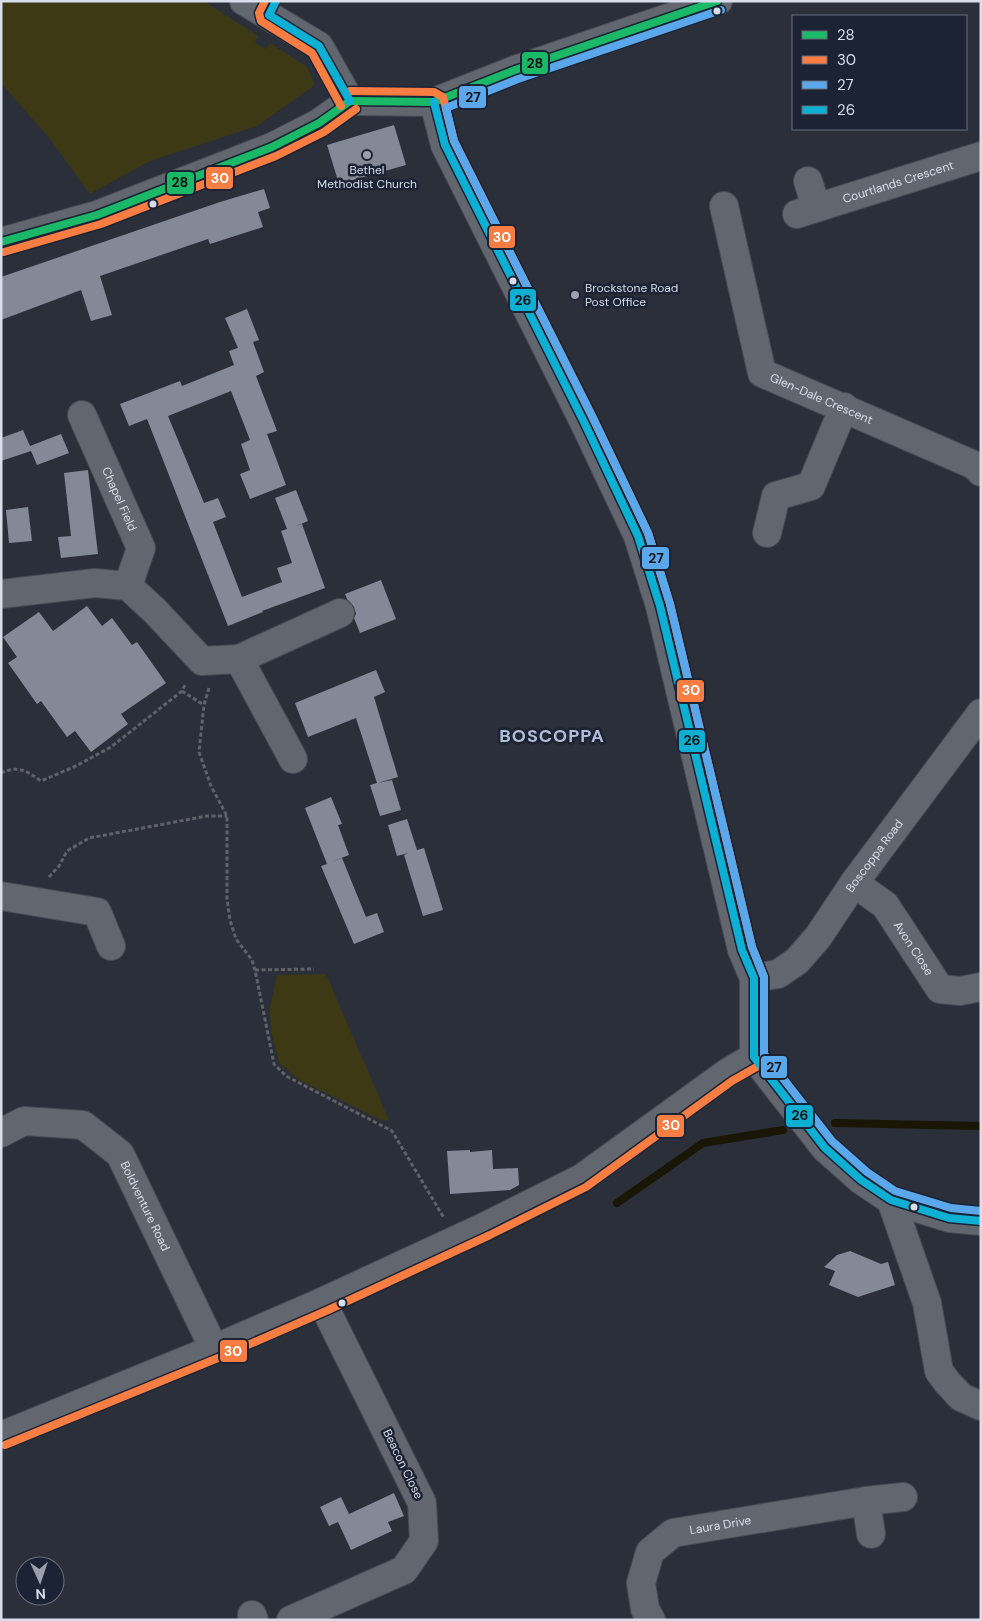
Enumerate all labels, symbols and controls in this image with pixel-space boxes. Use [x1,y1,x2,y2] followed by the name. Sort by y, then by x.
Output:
[712,6,722,16] unlabelled marker
[792,15,967,130] legend
[837,25,855,45] text: 28
[837,50,856,70] text: 30
[521,51,549,75] line badge: 28
[527,54,544,72] text: 28
[837,75,853,95] text: 27
[458,85,487,109] line badge: 27
[465,88,481,106] text: 27
[837,100,855,120] text: 26
[361,149,373,161] marker: Bethel Methodist Church
[841,157,956,207] street label: Courtlands Crescent
[317,162,417,192] place label: Bethel Methodist Church
[205,166,234,190] line badge: 30
[211,169,229,187] text: 30
[166,171,195,195] line badge: 28
[172,173,189,191] text: 28
[148,199,158,209] unlabelled marker
[488,225,516,249] line badge: 30
[493,228,511,246] text: 30
[508,276,518,286] unlabelled marker
[585,280,678,310] place label: Brockstone Road Post Office
[509,288,537,312] line badge: 26
[569,289,581,301] marker: Brockstone Road Post Office
[515,291,532,309] text: 26
[767,369,876,428] street label: Glen-Dale Crescent
[98,464,141,534] street label: Chapel Field
[641,546,670,570] line badge: 27
[648,549,664,567] text: 27
[676,679,705,703] line badge: 30
[682,681,700,699] text: 30
[499,724,605,748] district label: BOSCOPPA
[678,729,706,753] line badge: 26
[684,731,701,749] text: 26
[842,816,907,896] street label: Boscoppa Road
[890,918,937,979] street label: Avon Close
[760,1055,788,1079] line badge: 27
[766,1058,782,1076] text: 27
[785,1104,814,1128] line badge: 26
[792,1106,809,1124] text: 26
[656,1114,685,1138] line badge: 30
[662,1116,680,1134] text: 30
[117,1158,174,1254] street label: Boldventure Road
[909,1202,919,1212] unlabelled marker
[337,1298,347,1308] unlabelled marker
[219,1339,248,1363] line badge: 30
[224,1342,242,1360] text: 30
[379,1426,427,1502] street label: Beacon Close
[688,1512,753,1538] street label: Laura Drive
[15,1556,65,1606] north arrow
[35,1585,46,1603] text: N

